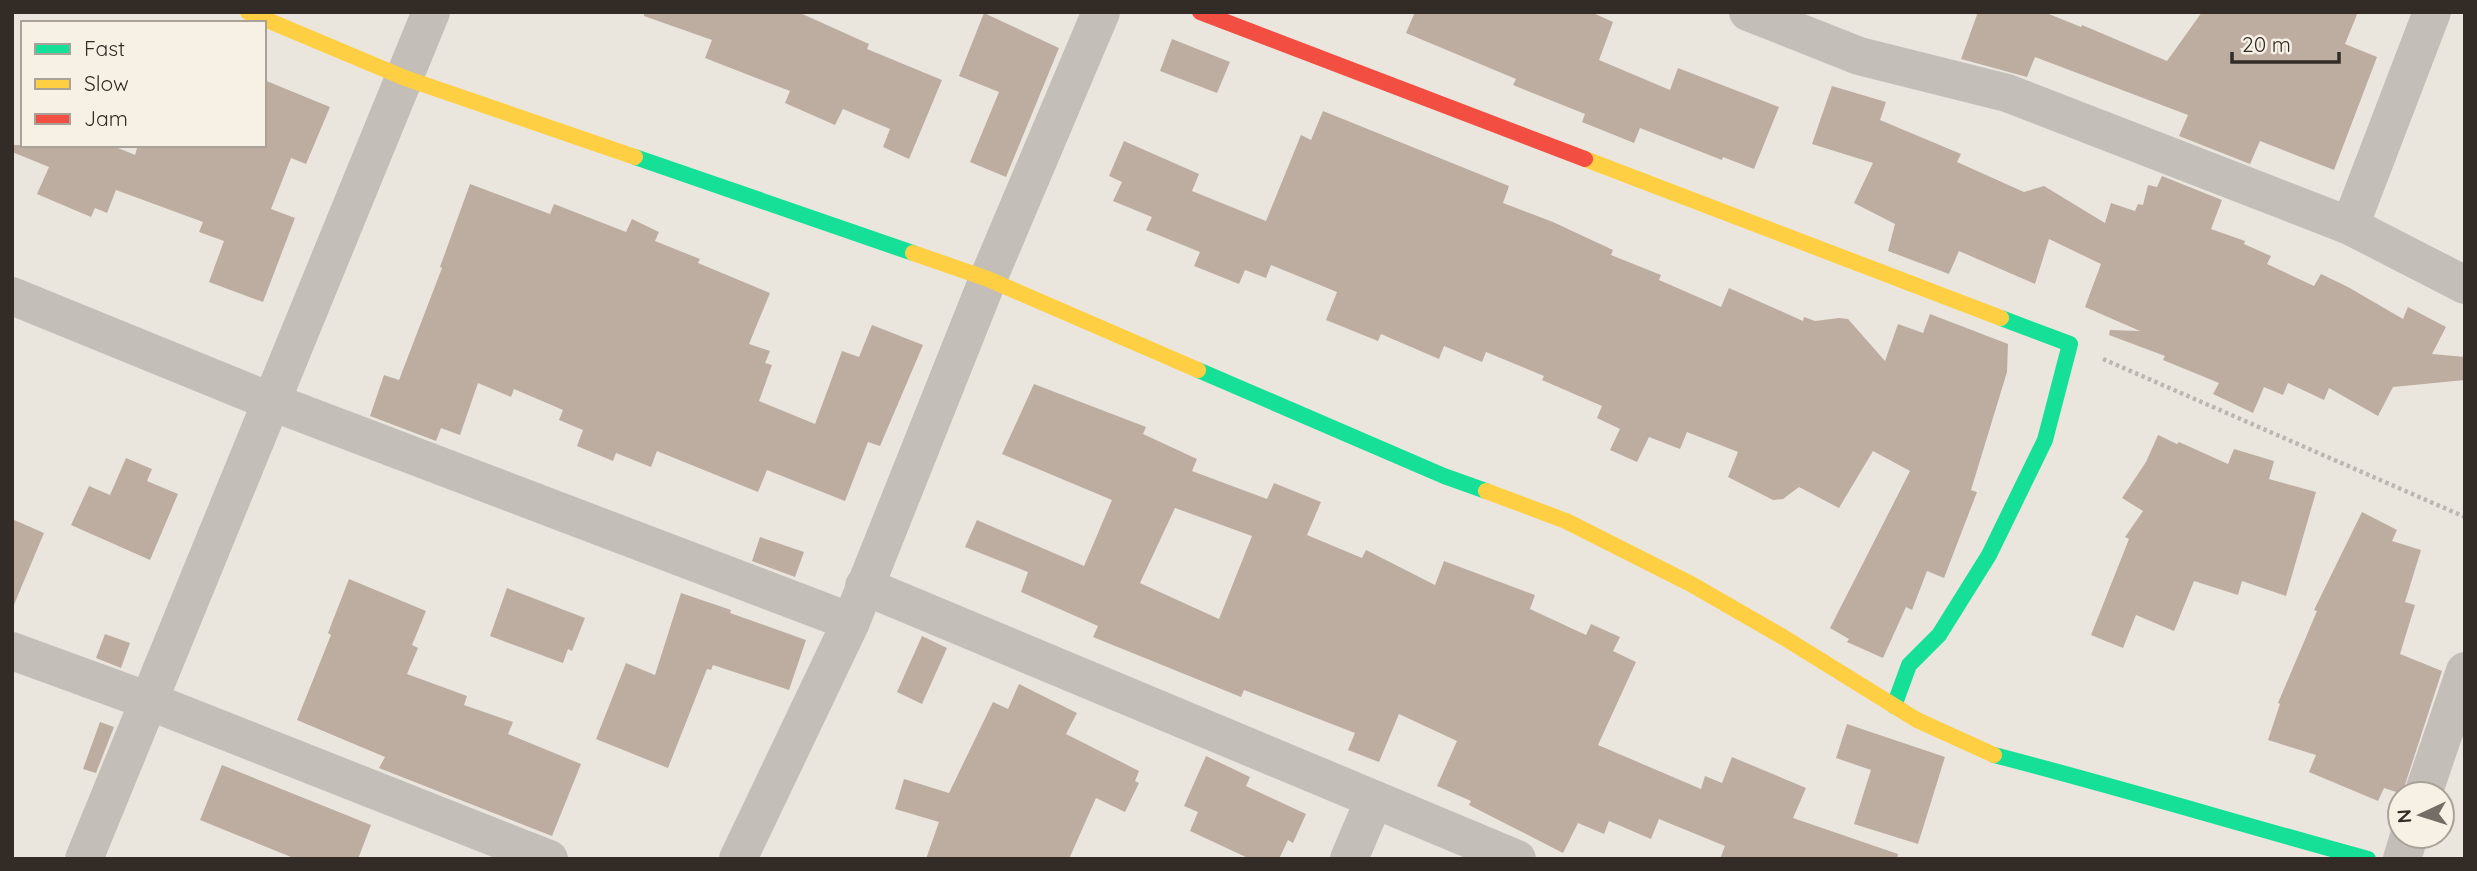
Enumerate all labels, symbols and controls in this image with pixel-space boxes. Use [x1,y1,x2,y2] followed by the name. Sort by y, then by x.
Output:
[21,21,266,147] legend
[2232,21,2339,65] scale bar
[2242,31,2291,57] text: 20 m
[84,35,125,61] text: Fast
[84,70,129,96] text: Slow
[84,105,128,131] text: Jam
[2386,780,2456,850] north arrow
[2392,808,2416,824] text: N

